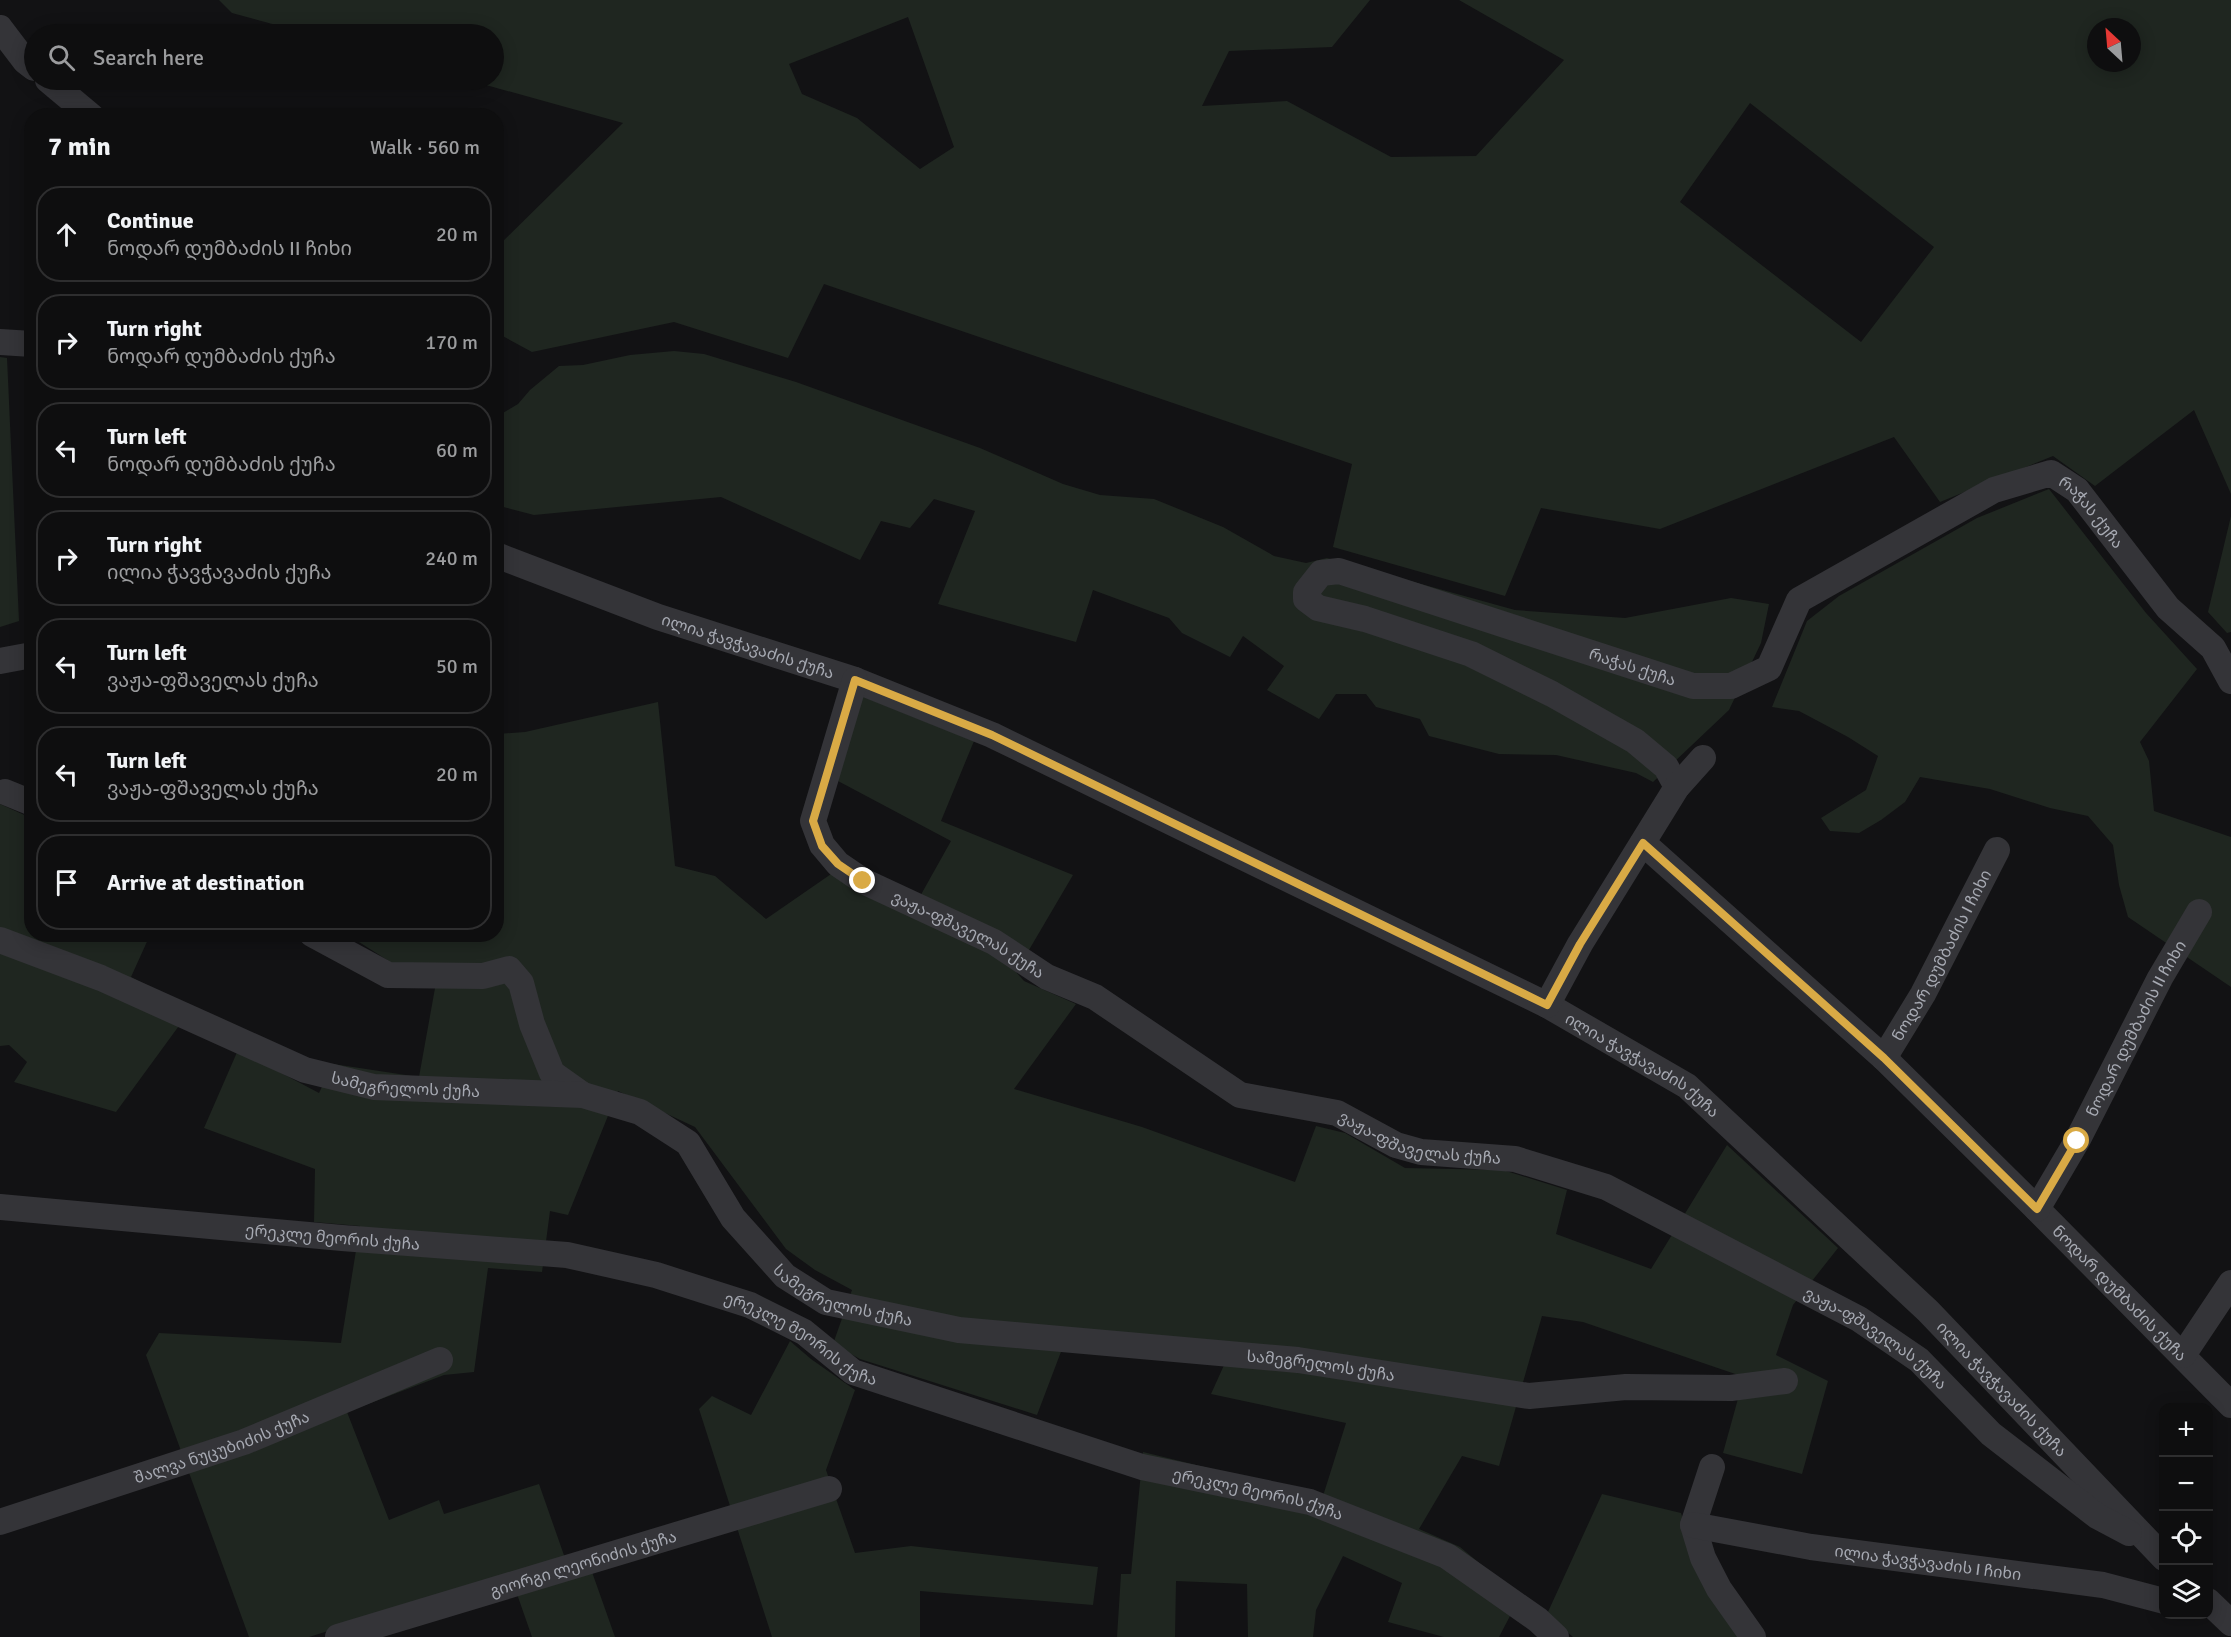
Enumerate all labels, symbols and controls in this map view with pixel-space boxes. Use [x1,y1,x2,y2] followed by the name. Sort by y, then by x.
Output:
[2087,18,2141,72] north arrow
[24,24,504,90] search box
[45,41,78,74] icon: search
[93,44,204,71] text: Search here
[48,131,111,163] text: 7 min
[370,135,480,160] text: Walk · 560 m
[107,207,194,234] text: Continue
[50,218,83,251] icon: ahead
[436,222,478,247] text: 20 m
[107,236,352,261] text: ნოდარ დუმბაძის II ჩიხი
[107,315,202,342] text: Turn right
[50,326,83,359] icon: right
[425,330,478,355] text: 170 m
[107,344,336,369] text: ნოდარ დუმბაძის ქუჩა
[107,423,187,450] text: Turn left
[50,434,83,467] icon: left
[436,438,478,463] text: 60 m
[107,452,336,477] text: ნოდარ დუმბაძის ქუჩა
[2055,472,2127,553] street label: რაჭას ქუჩა
[107,531,202,558] text: Turn right
[50,542,83,575] icon: right
[425,546,478,571] text: 240 m
[107,560,332,585] text: ილია ჭავჭავაძის ქუჩა
[659,610,836,684] street label: ილია ჭავჭავაძის ქუჩა
[107,639,187,666] text: Turn left
[1586,644,1678,691] street label: რაჭას ქუჩა
[50,650,83,683] icon: left
[436,654,478,679] text: 50 m
[107,668,319,693] text: ვაჟა-ფშაველას ქუჩა
[107,747,187,774] text: Turn left
[50,758,83,791] icon: left
[436,762,478,787] text: 20 m
[107,776,319,801] text: ვაჟა-ფშაველას ქუჩა
[50,866,83,899] icon: arrive
[1888,866,1996,1045] street label: ნოდარ დუმბაძის I ჩიხი
[849,867,875,893] route end
[107,869,304,896] text: Arrive at destination
[889,887,1048,983] street label: ვაჟა-ფშაველას ქუჩა
[2082,937,2191,1120] street label: ნოდარ დუმბაძის II ჩიხი
[1561,1009,1723,1122] street label: ილია ჭავჭავაძის ქუჩა
[329,1068,480,1102] street label: სამეგრელოს ქუჩა
[1335,1107,1502,1169] street label: ვაჟა-ფშაველას ქუჩა
[2063,1127,2089,1153] route start
[244,1220,421,1255] street label: ერეკლე მეორის ქუჩა
[2048,1221,2191,1366] street label: ნოდარ დუმბაძის ქუჩა
[768,1261,914,1331] street label: სამეგრელოს ქუჩა
[1801,1283,1951,1394] street label: ვაჟა-ფშაველას ქუჩა
[721,1288,880,1390] street label: ერეკლე მეორის ქუჩა
[1932,1317,2071,1461] street label: ილია ჭავჭავაძის ქუჩა
[1246,1346,1396,1386] street label: სამეგრელოს ქუჩა
[2159,1403,2213,1619] map controls
[2159,1403,2213,1457] button: +
[132,1407,313,1488] street label: შალვა ნუცუბიძის ქუჩა
[2159,1457,2213,1511] button: −
[1171,1465,1346,1525] street label: ერეკლე მეორის ქუჩა
[2159,1511,2213,1565] button: locate
[488,1527,679,1602] street label: გიორგი ლეონიძის ქუჩა
[1833,1541,2022,1585] street label: ილია ჭავჭავაძის I ჩიხი
[2159,1565,2213,1619] button: layers

